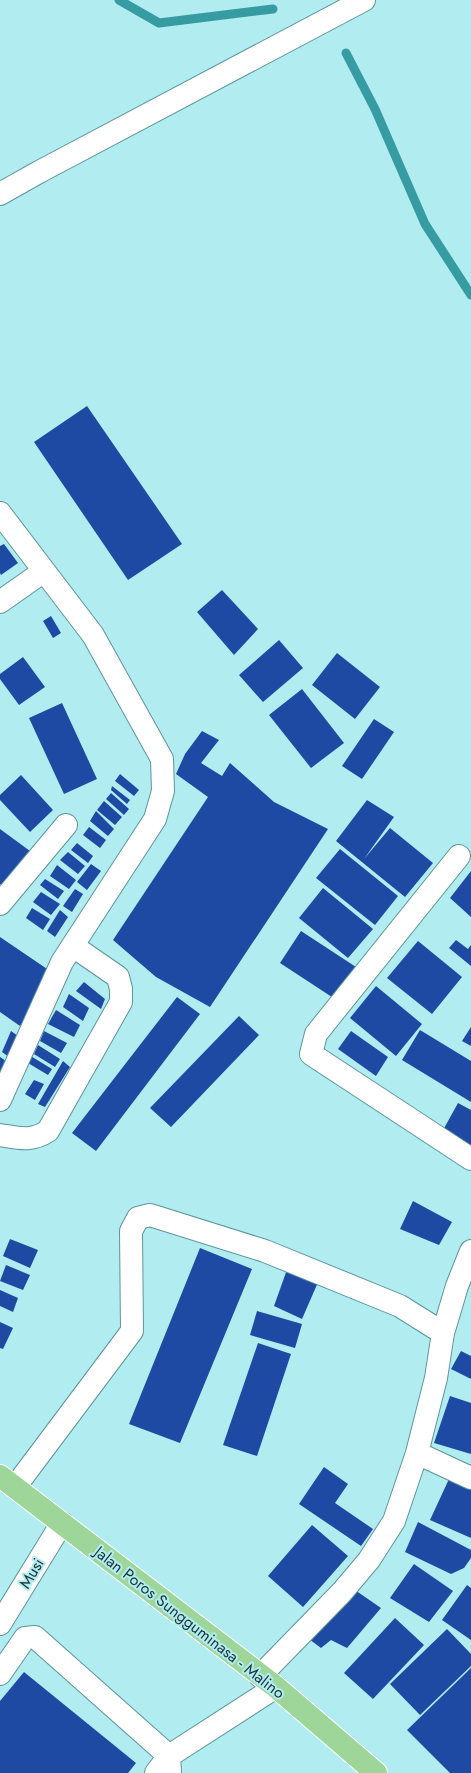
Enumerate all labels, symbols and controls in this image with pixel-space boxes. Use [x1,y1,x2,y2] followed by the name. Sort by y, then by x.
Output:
[88,1539,290,1704] street label: Jalan Poros Sungguminasa - Malino
[13,1554,50,1593] street label: Musi

